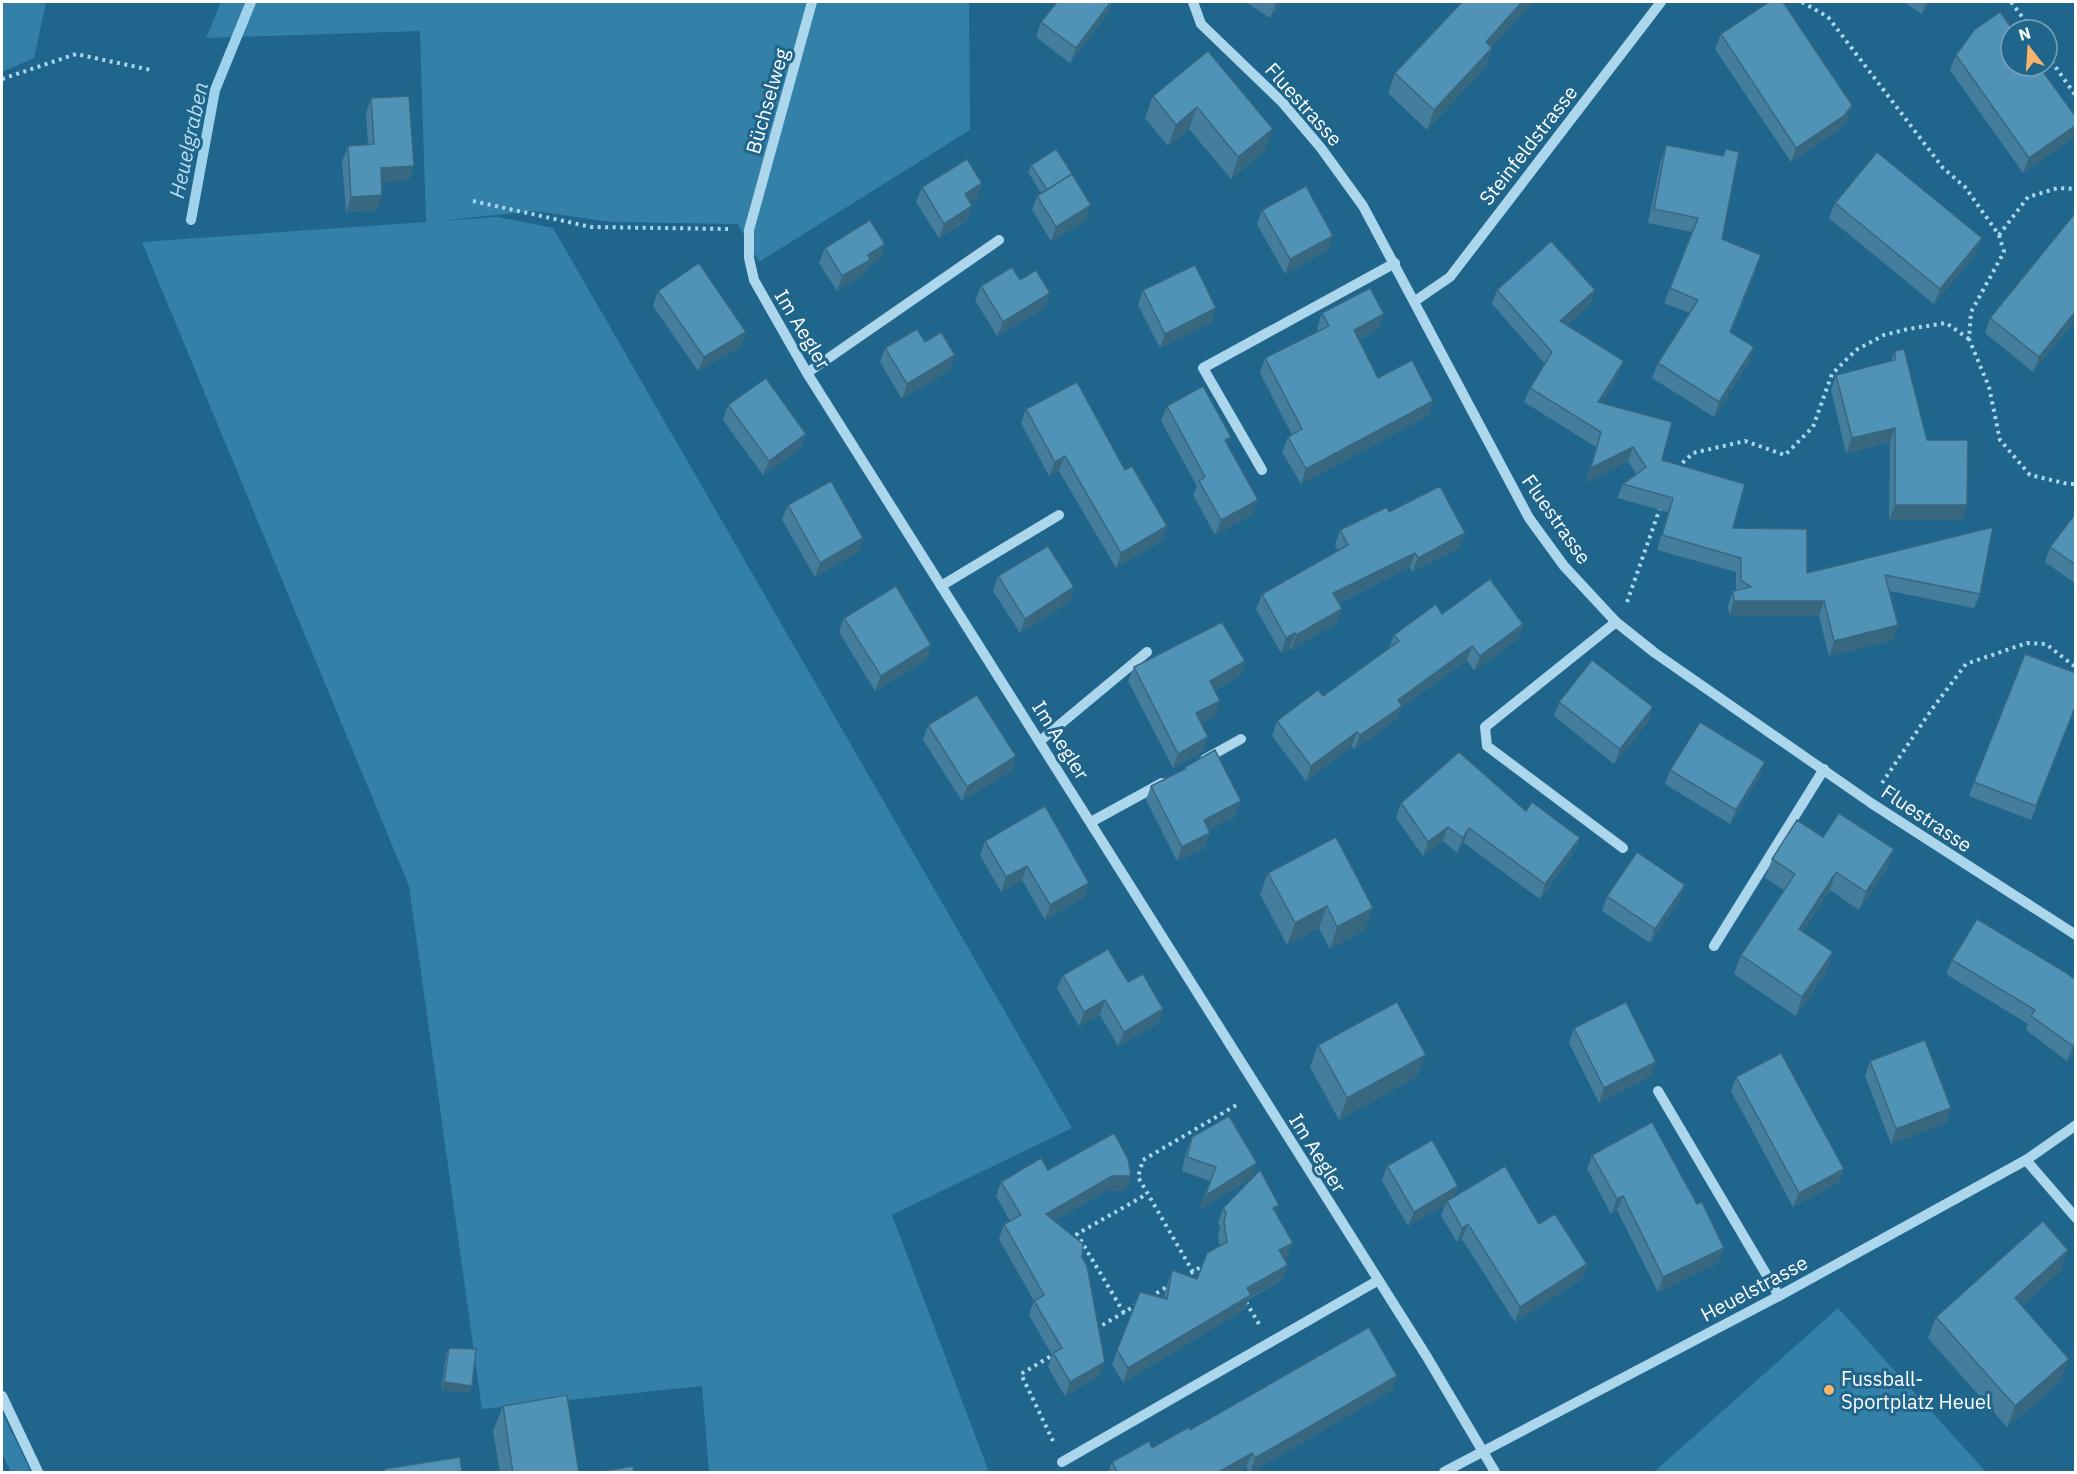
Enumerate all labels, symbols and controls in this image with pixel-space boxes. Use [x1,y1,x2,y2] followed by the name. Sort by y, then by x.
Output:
[1999,18,2059,78] north arrow
[2016,22,2033,45] text: N
[739,45,795,157] street label: Büchselweg
[1259,56,1349,152] street label: Fluestrasse
[162,79,214,201] water label: Heuelgraben
[1473,79,1583,211] street label: Steinfeldstrasse
[769,284,837,374] street label: Im Aegler
[1516,469,1598,569] street label: Fluestrasse
[1026,695,1096,785] street label: Im Aegler
[1876,778,1978,858] street label: Fluestrasse
[1283,1108,1353,1198] street label: Im Aegler
[1696,1248,1812,1328] street label: Heuelstrasse
[1841,1365,1992,1415] place label: Fussball- Sportplatz Heuel
[1822,1383,1836,1397] marker: Fussball- Sportplatz Heuel

